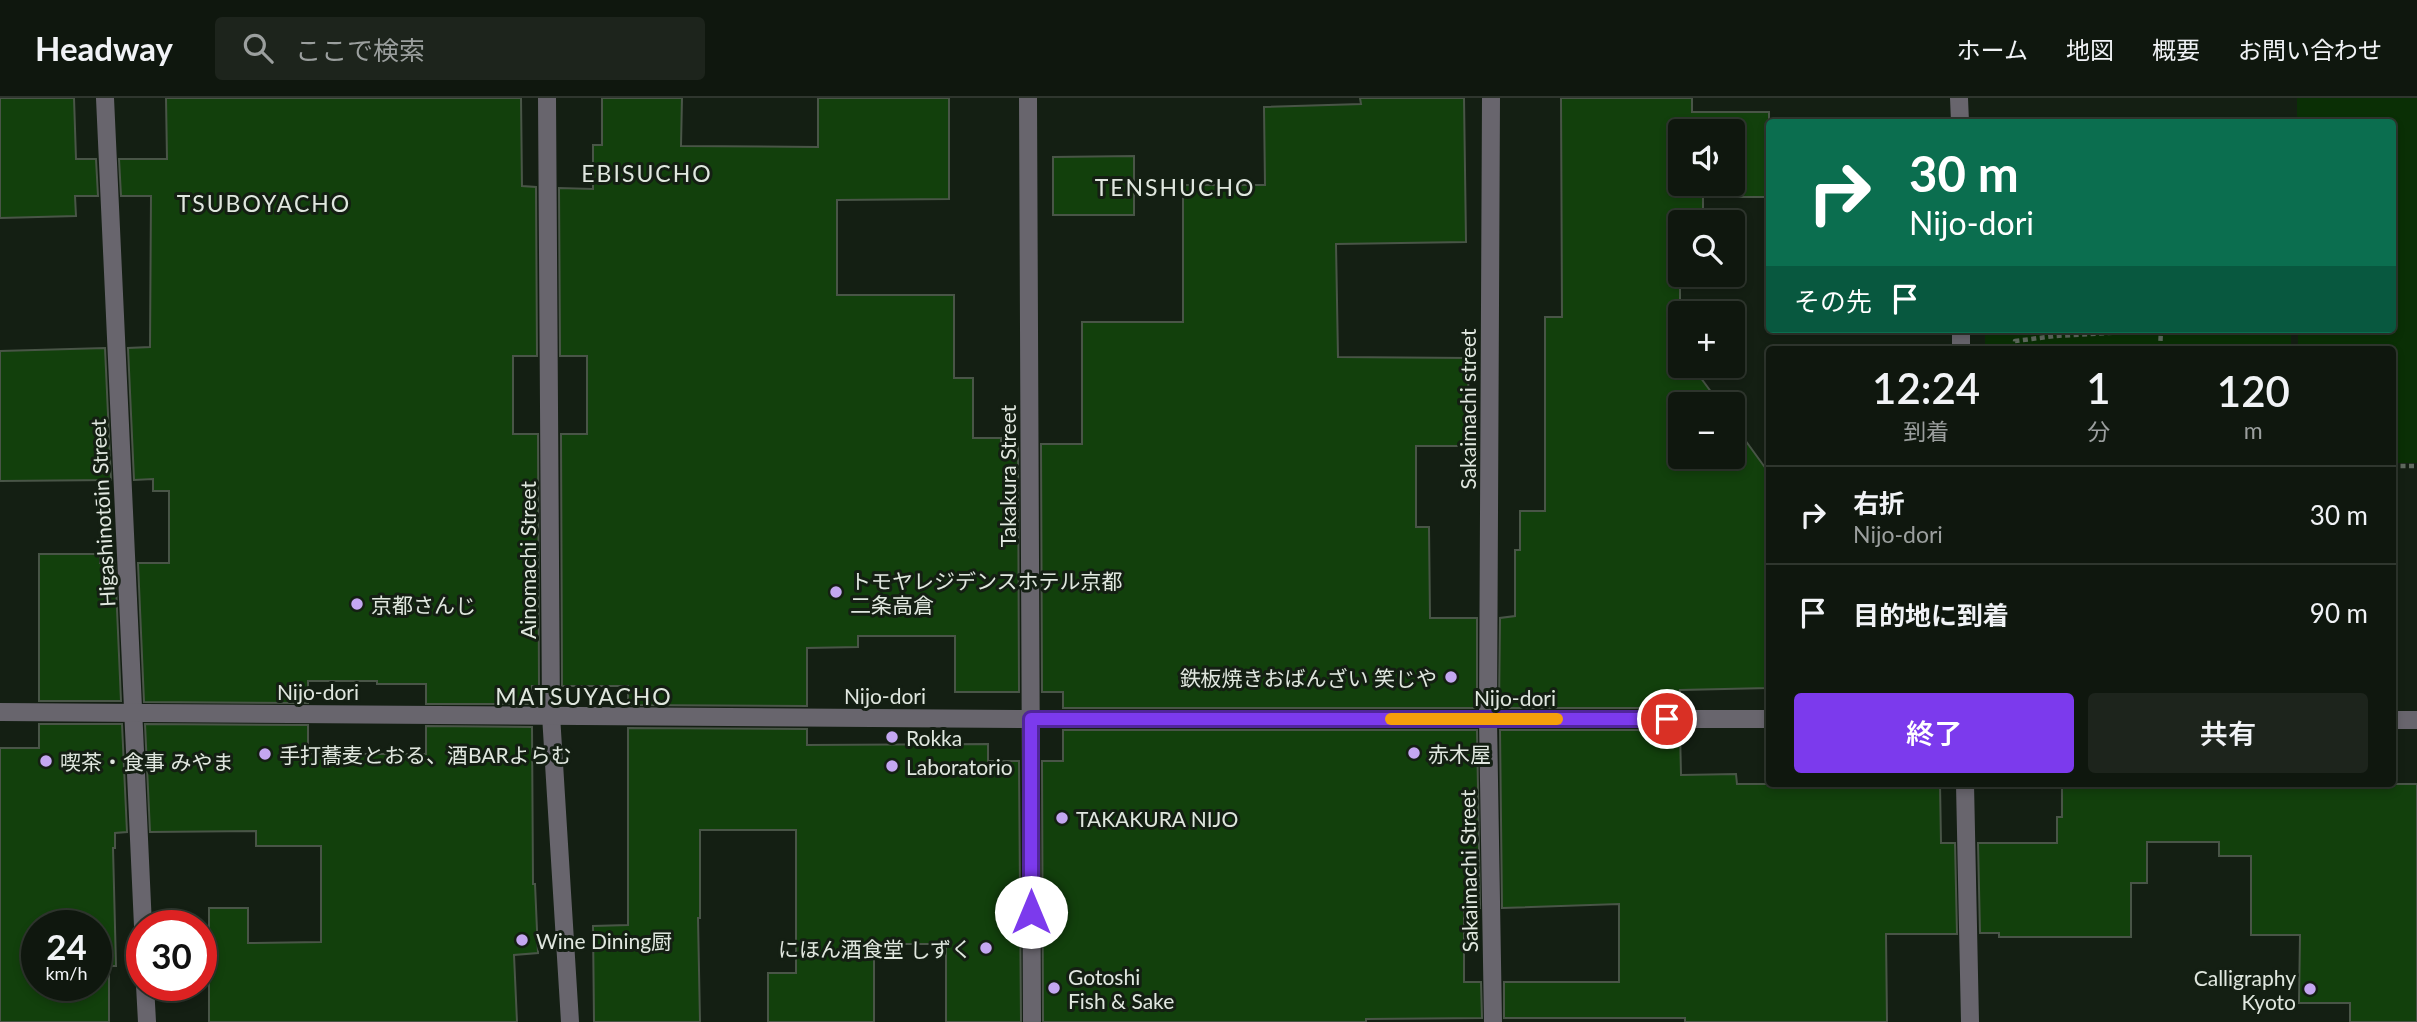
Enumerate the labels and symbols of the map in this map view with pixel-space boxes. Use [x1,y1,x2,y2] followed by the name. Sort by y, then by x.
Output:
[581,159,713,187] district label: EBISUCHO
[1095,173,1255,201] district label: TENSHUCHO
[177,189,351,217] district label: TSUBOYACHO
[1455,328,1480,490] street label: Sakaimachi street
[995,404,1020,547] street label: Takakura Street
[85,418,119,608] street label: Higashinotōin Street
[515,481,540,639] street label: Ainomachi Street
[850,568,1123,617] place label: トモヤレジデンスホテル京都 二条高倉
[828,584,844,600] marker: トモヤレジデンスホテル京都 二条高倉
[371,592,476,617] place label: 京都さんじ
[349,596,365,612] marker: 京都さんじ
[1180,665,1437,690] place label: 鉄板焼きおばんざい 笑じや
[1443,669,1459,685] marker: 鉄板焼きおばんざい 笑じや
[277,679,359,704] street label: Nijo-dori
[495,682,673,710] district label: MATSUYACHO
[844,683,926,708] street label: Nijo-dori
[1474,685,1556,710] street label: Nijo-dori
[1637,689,1697,749] pin
[906,725,962,750] place label: Rokka
[884,729,900,745] marker: Rokka
[1428,741,1491,766] place label: 赤木屋
[279,742,572,767] place label: 手打蕎麦とおる、酒BARよらむ
[1406,745,1422,761] marker: 赤木屋
[257,746,273,762] marker: 手打蕎麦とおる、酒BARよらむ
[60,749,233,774] place label: 喫茶・食事 みやま
[38,753,54,769] marker: 喫茶・食事 みやま
[906,754,1013,779] place label: Laboratorio
[884,758,900,774] marker: Laboratorio
[1454,789,1482,953] street label: Sakaimachi Street
[1076,806,1238,831] place label: TAKAKURA NIJO
[1054,810,1070,826] marker: TAKAKURA NIJO
[994,875,1068,949] position arrow
[126,910,217,1001] speed limit sign: 30
[536,928,672,953] place label: Wine Dining厨
[514,932,530,948] marker: Wine Dining厨
[778,936,972,961] place label: にほん酒食堂 しずく
[978,940,994,956] marker: にほん酒食堂 しずく
[1068,964,1174,1013] place label: Gotoshi Fish & Sake
[2194,965,2296,1014] place label: Calligraphy Kyoto
[1046,980,1062,996] marker: Gotoshi Fish & Sake
[2302,981,2318,997] marker: Calligraphy Kyoto

